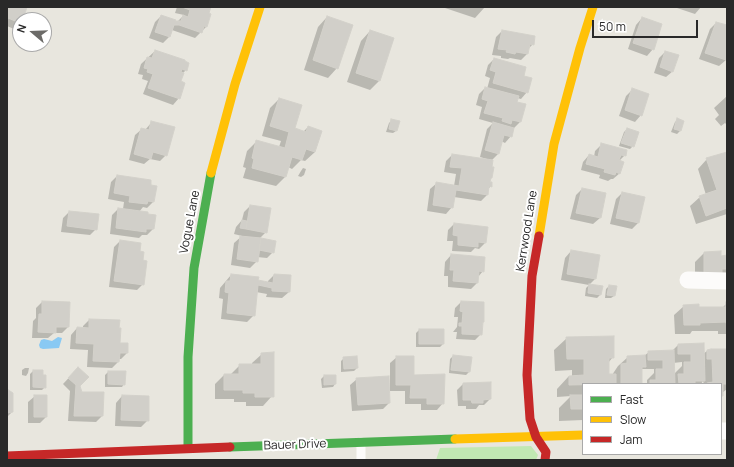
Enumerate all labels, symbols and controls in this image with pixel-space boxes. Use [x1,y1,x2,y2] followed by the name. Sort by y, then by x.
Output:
[12,12,52,52] north arrow
[594,12,700,38] scale bar
[599,18,626,35] text: 50 m
[13,22,30,34] text: N
[177,189,203,255] street label: Vogue Lane
[513,189,541,273] street label: Kerrwood Lane
[582,383,722,455] legend
[620,391,644,408] text: Fast
[620,411,646,428] text: Slow
[620,431,642,448] text: Jam
[263,437,327,453] street label: Bauer Drive

